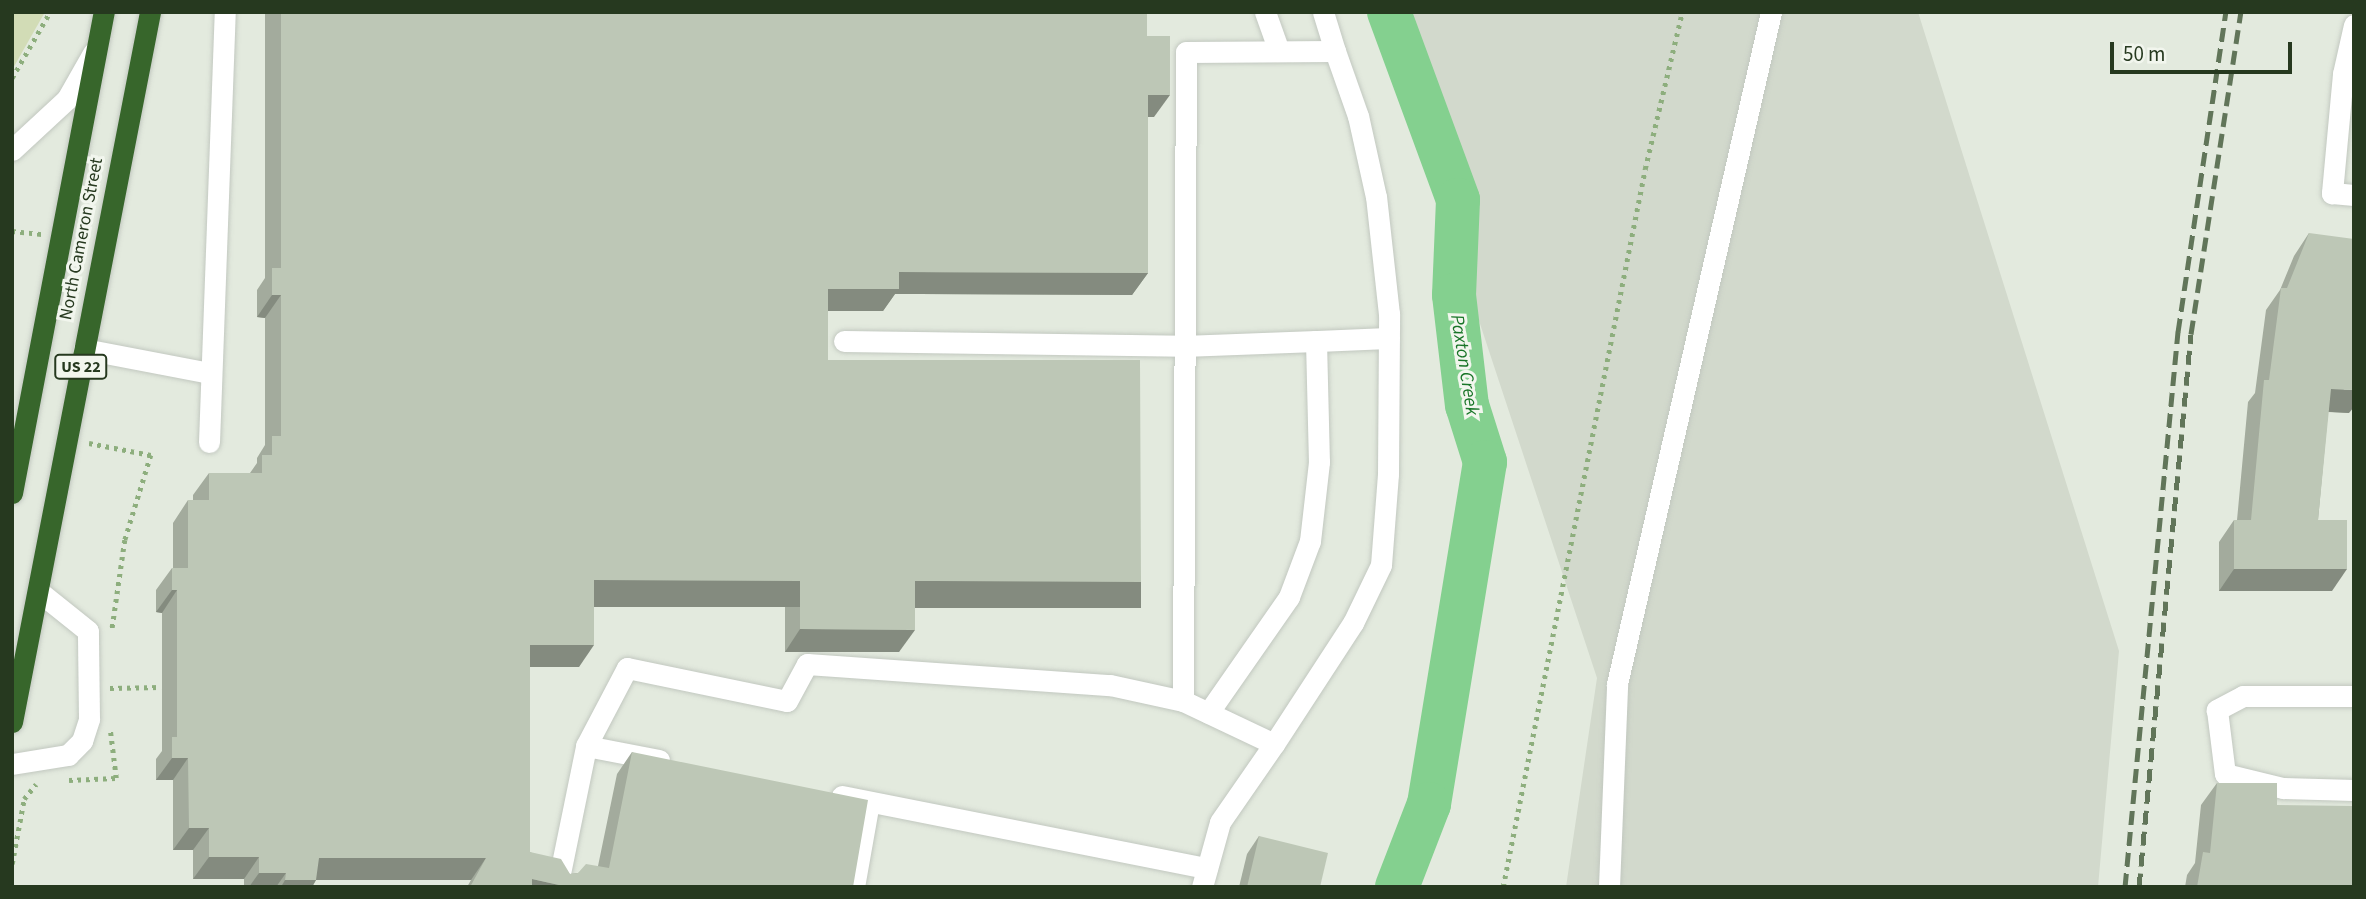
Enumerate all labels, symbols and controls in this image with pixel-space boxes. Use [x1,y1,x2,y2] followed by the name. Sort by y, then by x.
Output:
[2114,28,2296,72] scale bar
[2123,39,2165,69] text: 50 m
[56,156,108,322] street label: North Cameron Street
[1445,313,1483,417] water label: Paxton Creek
[53,354,109,380] road number: US 22

